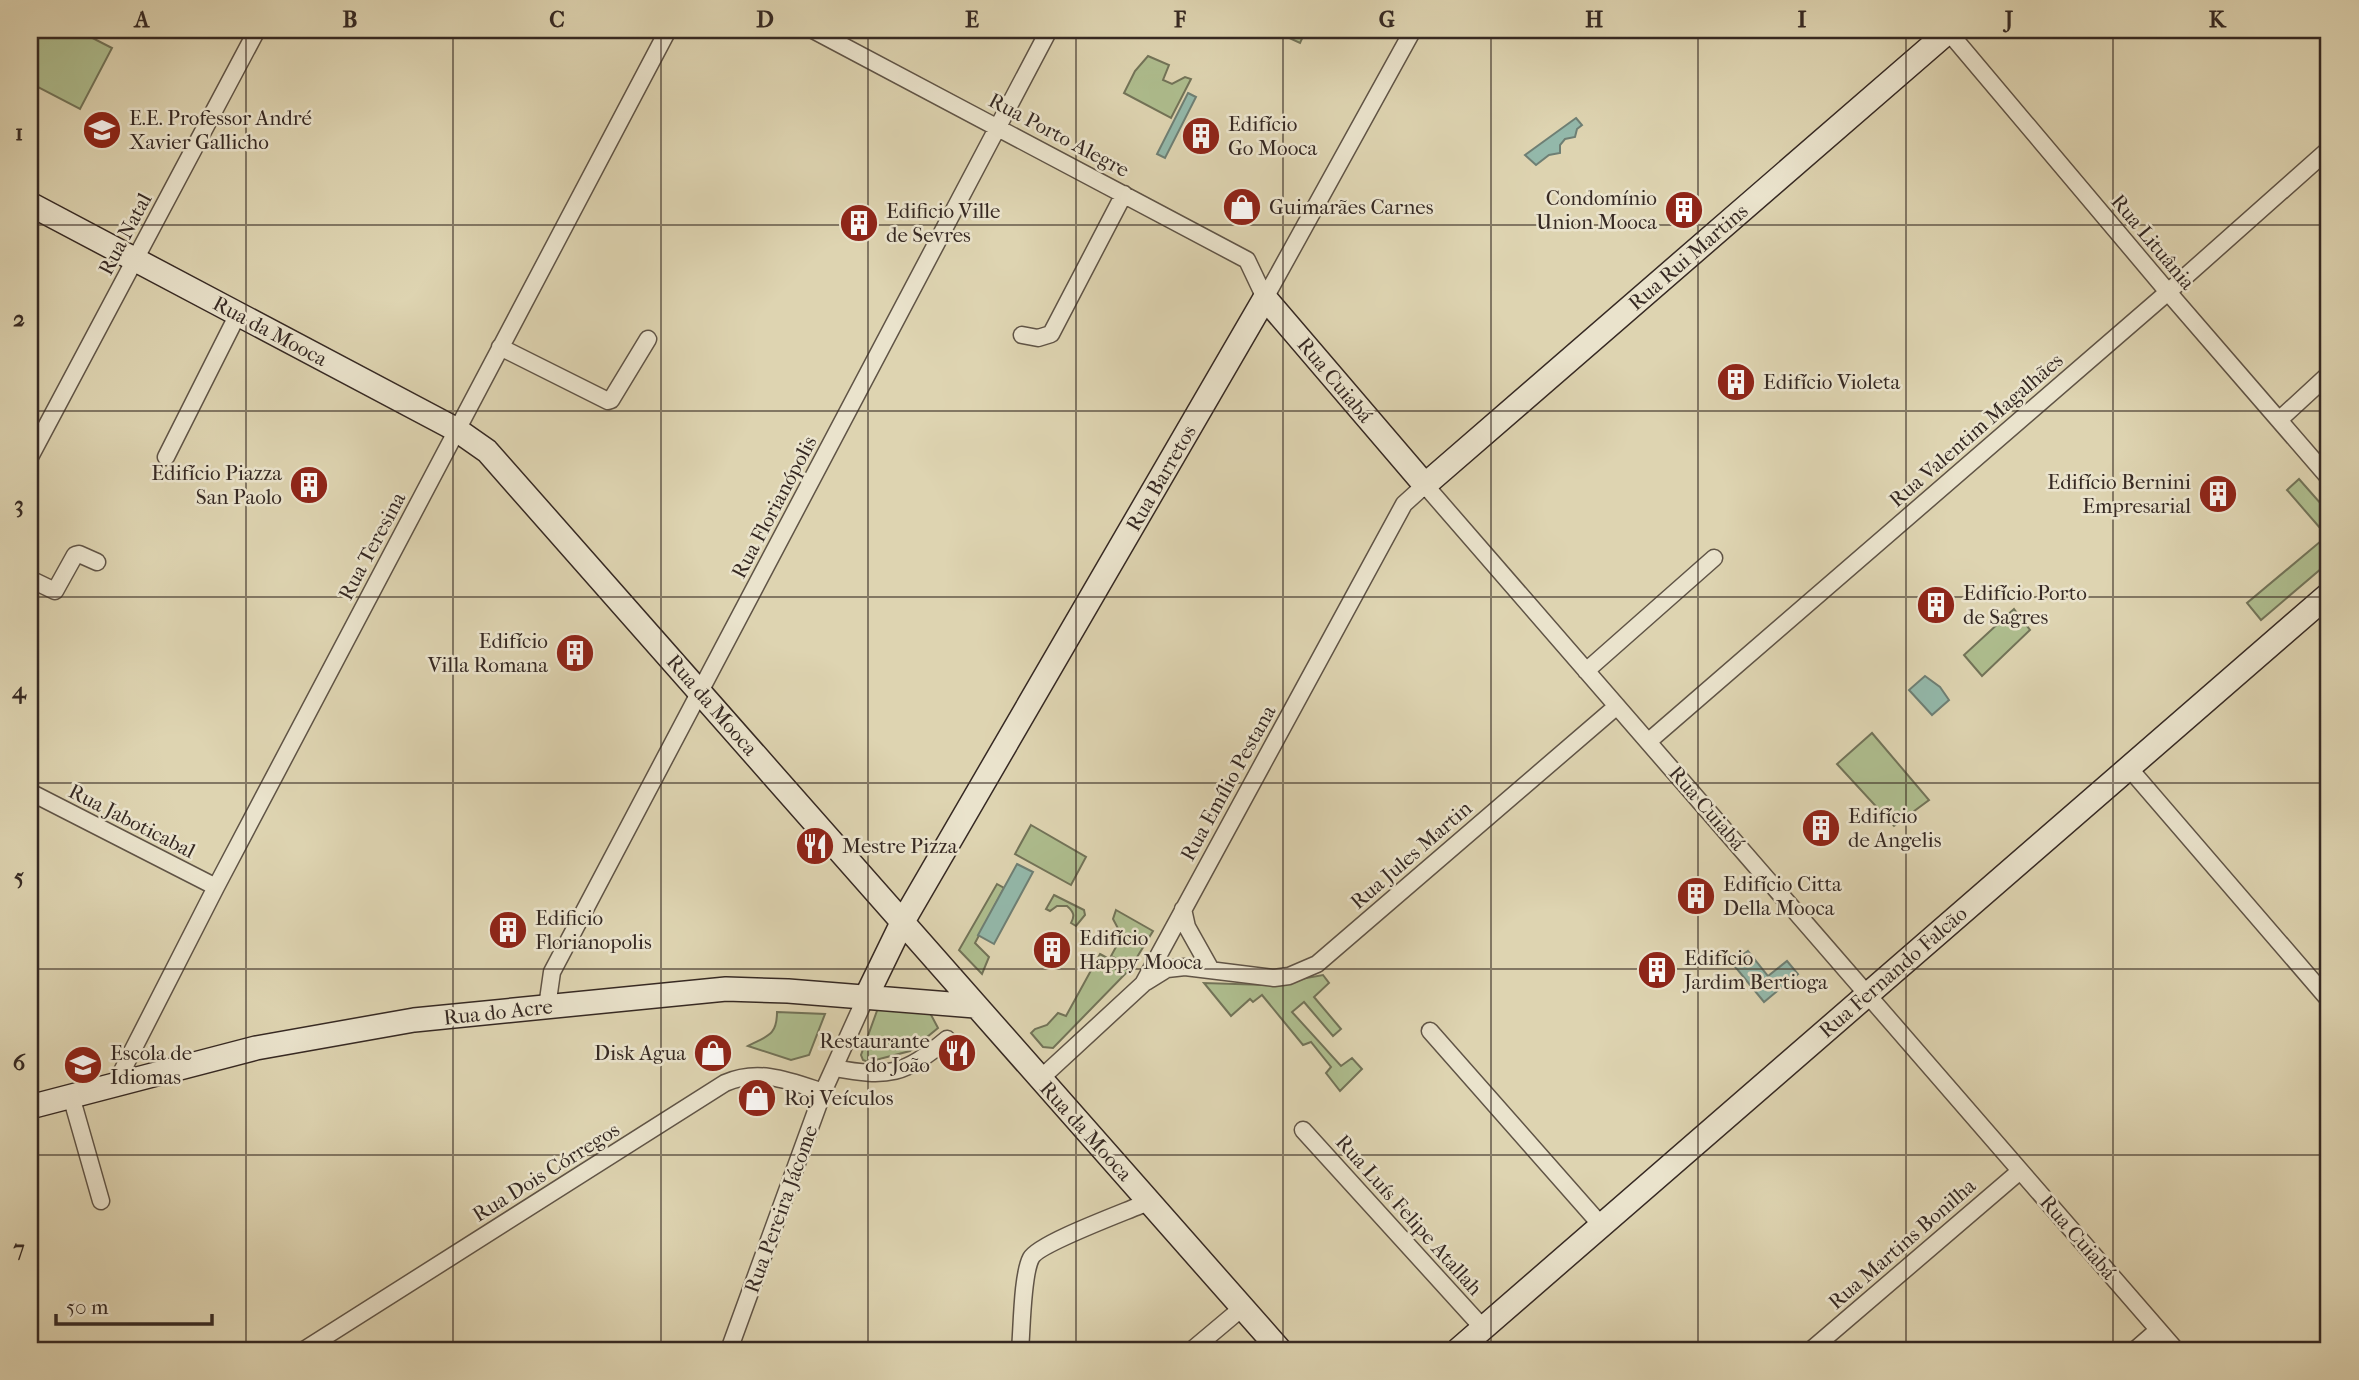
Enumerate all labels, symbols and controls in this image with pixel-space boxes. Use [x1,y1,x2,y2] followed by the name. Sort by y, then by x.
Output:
[133,6,151,33] text: A
[343,6,358,33] text: B
[549,6,565,33] text: C
[756,6,774,33] text: D
[965,6,979,33] text: E
[1173,6,1187,33] text: F
[1379,6,1395,33] text: G
[1585,6,1603,33] text: H
[1798,6,1807,33] text: I
[2003,6,2014,33] text: J
[2209,6,2228,33] text: K
[985,88,1133,182] street label: Rua Porto Alegre
[129,106,312,154] place label: E.E. Professor André Xavier Gallicho
[81,109,123,151] school or university icon: E.E. Professor André Xavier Gallicho
[1228,112,1318,160] place label: Edifício Go Mooca
[1180,115,1222,157] building icon: Edifício Go Mooca
[15,119,23,146] text: 1
[1221,186,1263,228] shop icon: Guimarães Carnes
[1536,186,1657,234] place label: Condomínio Union Mooca
[93,189,157,279] street label: Rua Natal
[1663,189,1705,231] building icon: Condomínio Union Mooca
[2106,190,2200,295] street label: Rua Lituânia
[1269,195,1434,219] place label: Guimarães Carnes
[886,199,1000,247] place label: Edificio Ville de Sevres
[1623,199,1753,315] street label: Rua Rui Martins
[838,202,880,244] building icon: Edificio Ville de Sevres
[209,291,331,371] street label: Rua da Mooca
[13,305,25,332] text: 2
[1292,333,1378,428] street label: Rua Cuiabá
[1884,348,2068,512] street label: Rua Valentim Magalhães
[1715,361,1757,403] building icon: Edifício Violeta
[1763,370,1901,394] place label: Edifício Violeta
[1121,421,1201,535] street label: Rua Barretos
[726,431,822,582] street label: Rua Florianópolis
[151,461,282,509] place label: Edifício Piazza San Paolo
[288,464,330,506] building icon: Edifício Piazza San Paolo
[2047,470,2191,518] place label: Edifício Bernini Empresarial
[2197,473,2239,515] building icon: Edifício Bernini Empresarial
[334,488,411,604] street label: Rua Teresina
[14,491,24,518] text: 3
[1963,581,2087,629] place label: Edifício Porto de Sagres
[1915,584,1957,626] building icon: Edifício Porto de Sagres
[427,629,548,677] place label: Edifício Villa Romana
[554,632,596,674] building icon: Edifício Villa Romana
[662,650,763,761] street label: Rua da Mooca
[11,677,27,704] text: 4
[1175,701,1281,865] street label: Rua Emílio Pestana
[1664,761,1750,855] street label: Rua Cuiabá
[65,779,199,863] street label: Rua Jaboticabal
[1346,796,1476,914] street label: Rua Jules Martin
[1848,804,1942,852] place label: Edifício de Angelis
[1800,807,1842,849] building icon: Edifício de Angelis
[794,825,836,867] restaurant icon: Mestre Pizza
[842,834,958,858] place label: Mestre Pizza
[14,863,24,890] text: 5
[1723,872,1842,920] place label: Edifício Citta Della Mooca
[1675,875,1717,917] building icon: Edifício Citta Della Mooca
[1814,901,1972,1043] street label: Rua Fernando Falcão
[535,906,652,954] place label: Edificio Florianopolis
[487,909,529,951] building icon: Edificio Florianopolis
[1079,926,1203,974] place label: Edifício Happy Mooca
[1031,929,1073,971] building icon: Edifício Happy Mooca
[1682,946,1828,994] place label: Edifício Jardim Bertioga
[1636,949,1678,991] building icon: Edifício Jardim Bertioga
[442,994,554,1030] street label: Rua do Acre
[819,1029,930,1077] place label: Restaurante do João
[692,1032,734,1074] shop icon: Disk Agua
[936,1032,978,1074] restaurant icon: Restaurante do João
[110,1041,192,1089] place label: Escola de Idiomas
[594,1041,686,1065] place label: Disk Agua
[62,1044,104,1086] school or university icon: Escola de Idiomas
[13,1049,26,1076] text: 6
[1035,1076,1137,1186] street label: Rua da Mooca
[736,1077,778,1119] shop icon: Roj Veículos
[784,1086,894,1110] place label: Roj Veículos
[468,1117,624,1227] street label: Rua Dois Córregos
[739,1122,823,1296] street label: Rua Pereira Jácome
[1331,1130,1487,1300] street label: Rua Luís Felipe Atallah
[1824,1173,1981,1314] street label: Rua Martins Bonilha
[2035,1190,2121,1284] street label: Rua Cuiabá
[12,1235,25,1262] text: 7
[56,1282,212,1326] scale bar
[66,1295,109,1319] text: 50 m

